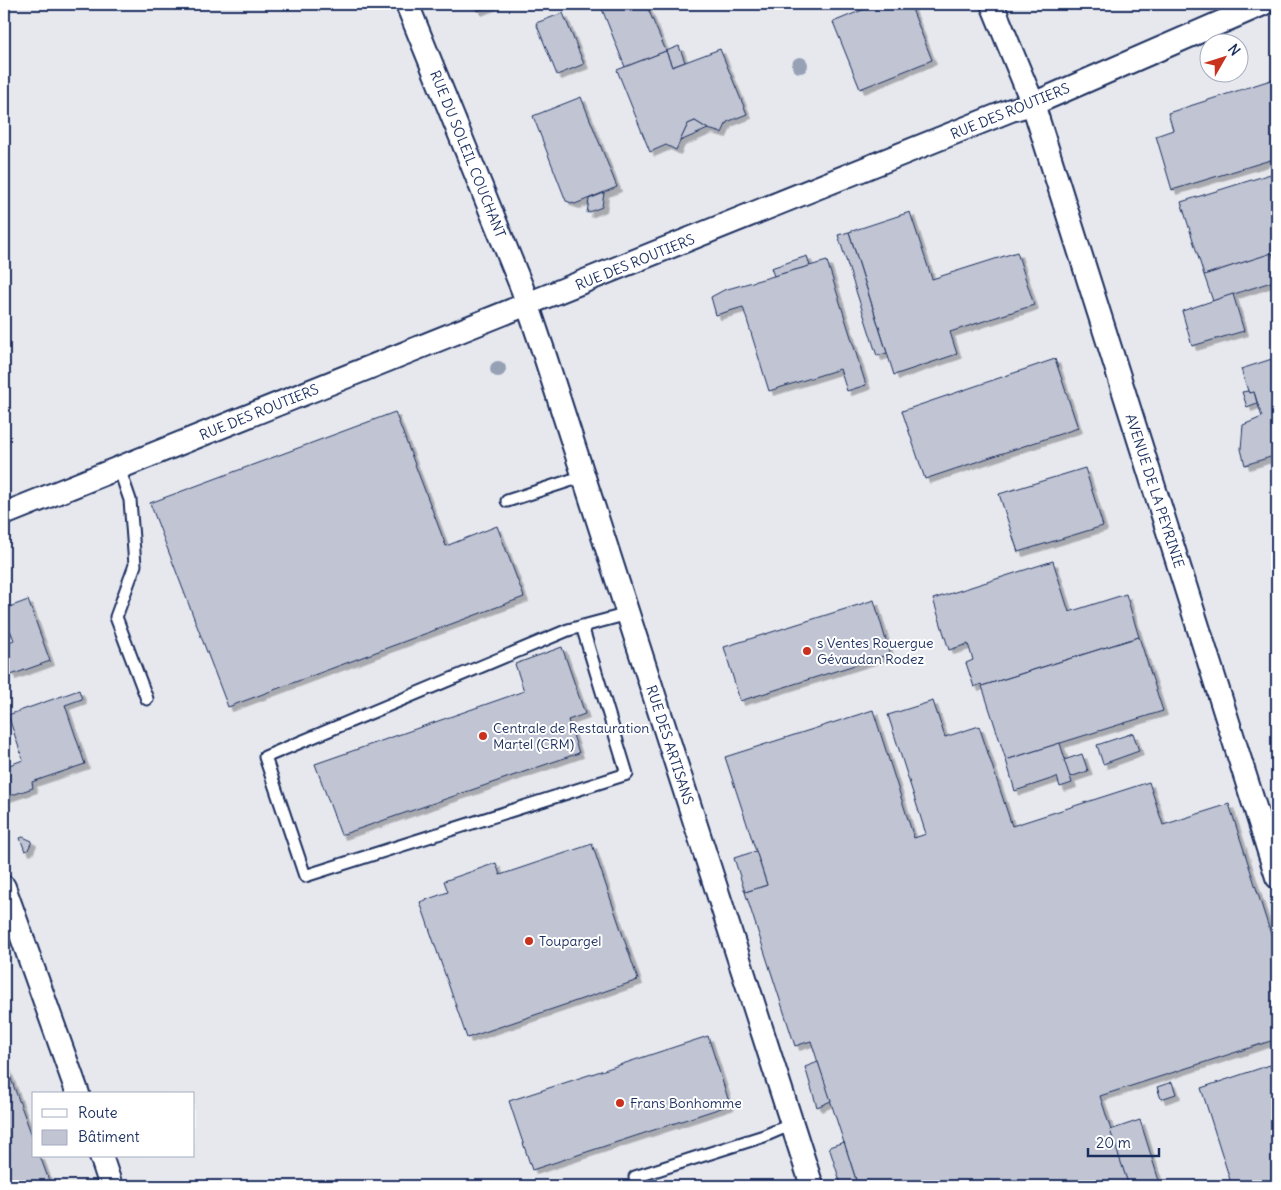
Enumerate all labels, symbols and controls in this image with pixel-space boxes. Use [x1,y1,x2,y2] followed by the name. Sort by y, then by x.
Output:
[1198,32,1248,82] north arrow
[1224,40,1244,59] text: N
[426,68,510,240] street label: RUE DU SOLEIL COUCHANT
[948,79,1072,143] street label: RUE DES ROUTIERS
[573,230,697,294] street label: RUE DES ROUTIERS
[197,380,321,444] street label: RUE DES ROUTIERS
[1122,412,1188,570] street label: AVENUE DE LA PEYRINIE
[817,634,934,668] place label: s Ventes Rouergue Gévaudan Rodez
[801,645,813,657] marker: s Ventes Rouergue Gévaudan Rodez
[642,683,698,807] street label: RUE DES ARTISANS
[493,719,649,753] place label: Centrale de Restauration Martel (CRM)
[477,730,489,742] marker: Centrale de Restauration Martel (CRM)
[539,932,601,950] place label: Toupargel
[523,935,535,947] marker: Toupargel
[32,1092,195,1158] legend
[630,1094,742,1112] place label: Frans Bonhomme
[614,1097,626,1109] marker: Frans Bonhomme
[78,1103,118,1122] text: Route
[1088,1125,1160,1157] scale bar
[78,1127,140,1146] text: Bâtiment
[1096,1133,1131,1152] text: 20 m

